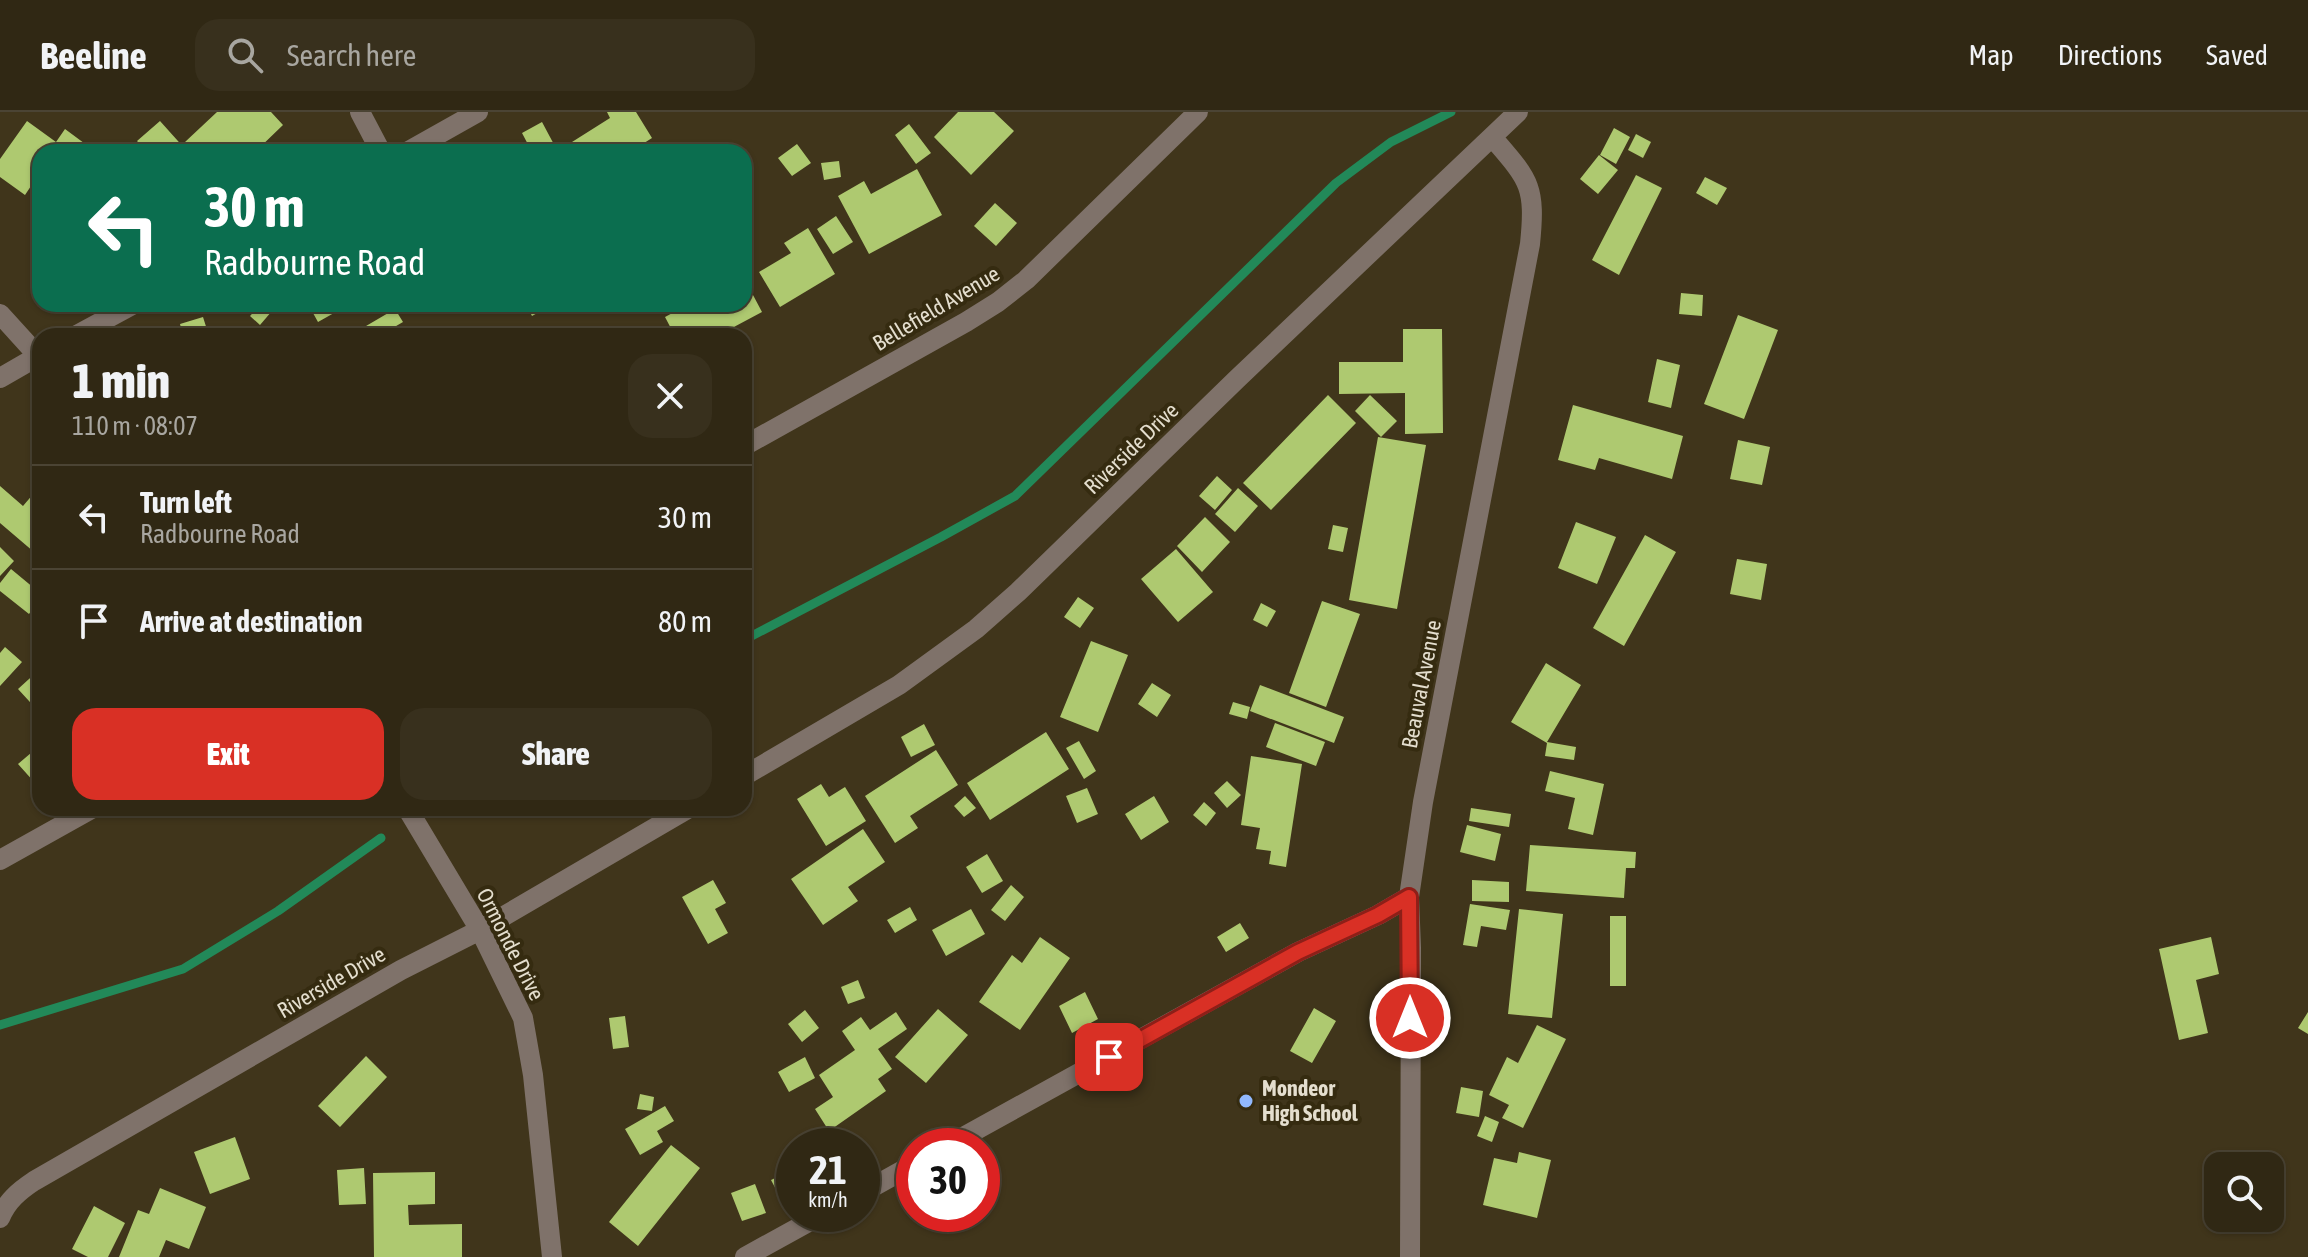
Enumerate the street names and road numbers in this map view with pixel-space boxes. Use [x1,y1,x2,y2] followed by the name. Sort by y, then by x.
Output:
[868,260,1004,356] street label: Bellefield Avenue
[1079,397,1183,499] street label: Riverside Drive
[1396,618,1446,750] street label: Beauval Avenue
[472,884,550,1004] street label: Ormonde Drive
[272,941,390,1023] street label: Riverside Drive

